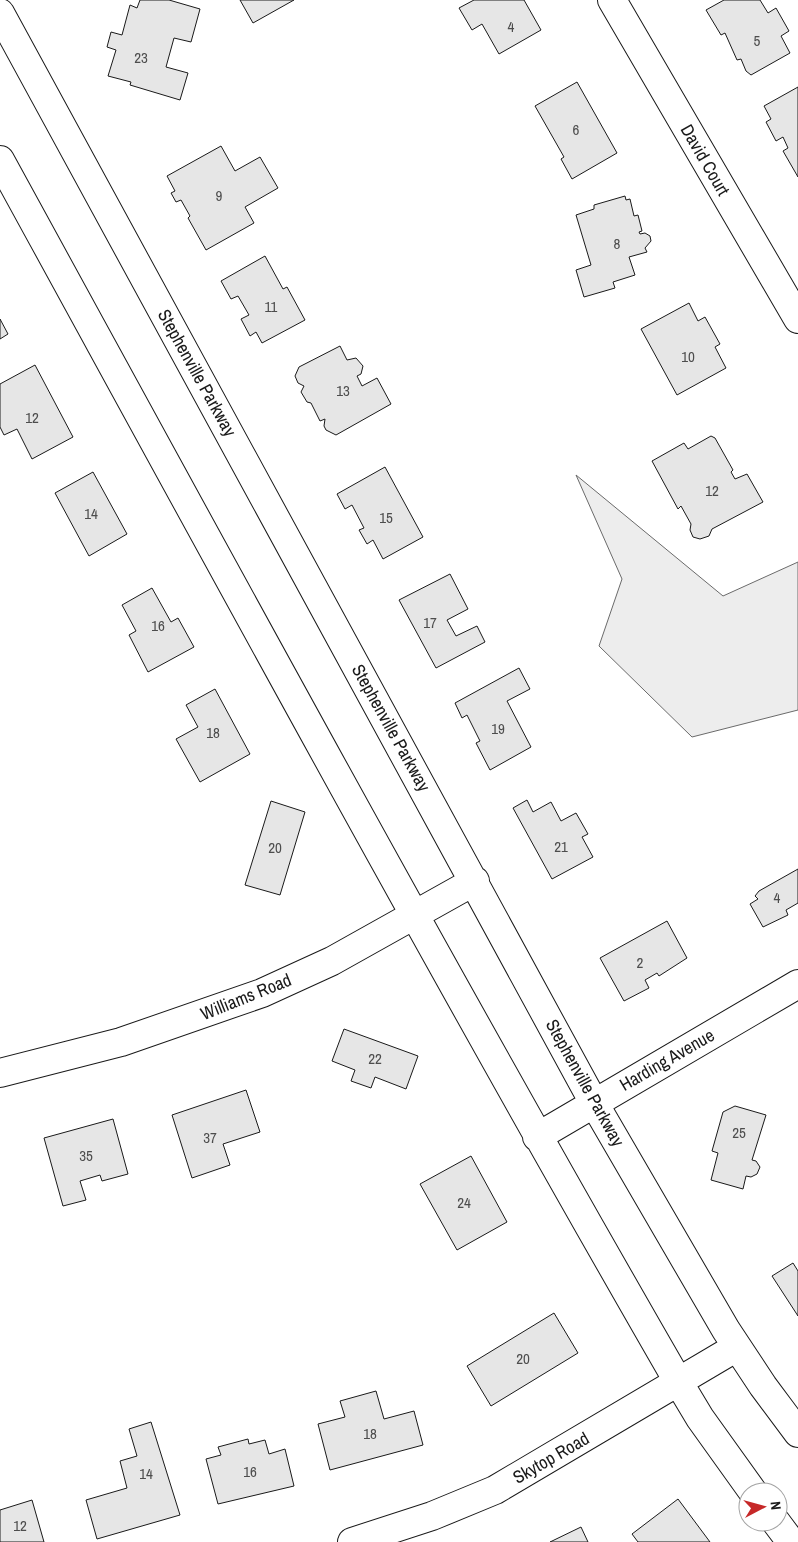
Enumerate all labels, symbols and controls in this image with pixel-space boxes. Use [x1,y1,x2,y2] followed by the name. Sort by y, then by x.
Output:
[508,16,515,37] house number: 4
[754,30,761,51] house number: 5
[134,47,148,68] house number: 23
[573,119,580,140] house number: 6
[675,119,736,200] street label: David Court
[216,185,223,206] house number: 9
[614,233,621,254] house number: 8
[265,296,278,317] house number: 11
[152,305,243,441] street label: Stephenville Parkway
[681,346,695,367] house number: 10
[336,380,350,401] house number: 13
[25,407,39,428] house number: 12
[705,480,719,501] house number: 12
[84,503,98,524] house number: 14
[379,507,393,528] house number: 15
[423,612,437,633] house number: 17
[151,615,165,636] house number: 16
[346,660,437,796] street label: Stephenville Parkway
[491,718,505,739] house number: 19
[206,722,220,743] house number: 18
[554,836,568,857] house number: 21
[268,837,282,858] house number: 20
[774,887,781,908] house number: 4
[637,952,644,973] house number: 2
[197,967,295,1026] street label: Williams Road
[540,1015,631,1151] street label: Stephenville Parkway
[615,1022,719,1097] street label: Harding Avenue
[368,1048,382,1069] house number: 22
[732,1122,746,1143] house number: 25
[203,1127,217,1148] house number: 37
[79,1145,93,1166] house number: 35
[457,1192,471,1213] house number: 24
[516,1348,530,1369] house number: 20
[363,1423,377,1444] house number: 18
[508,1426,594,1490] street label: Skytop Road
[243,1461,257,1482] house number: 16
[139,1463,153,1484] house number: 14
[738,1482,788,1532] north arrow
[767,1501,785,1511] text: N
[13,1515,27,1536] house number: 12

